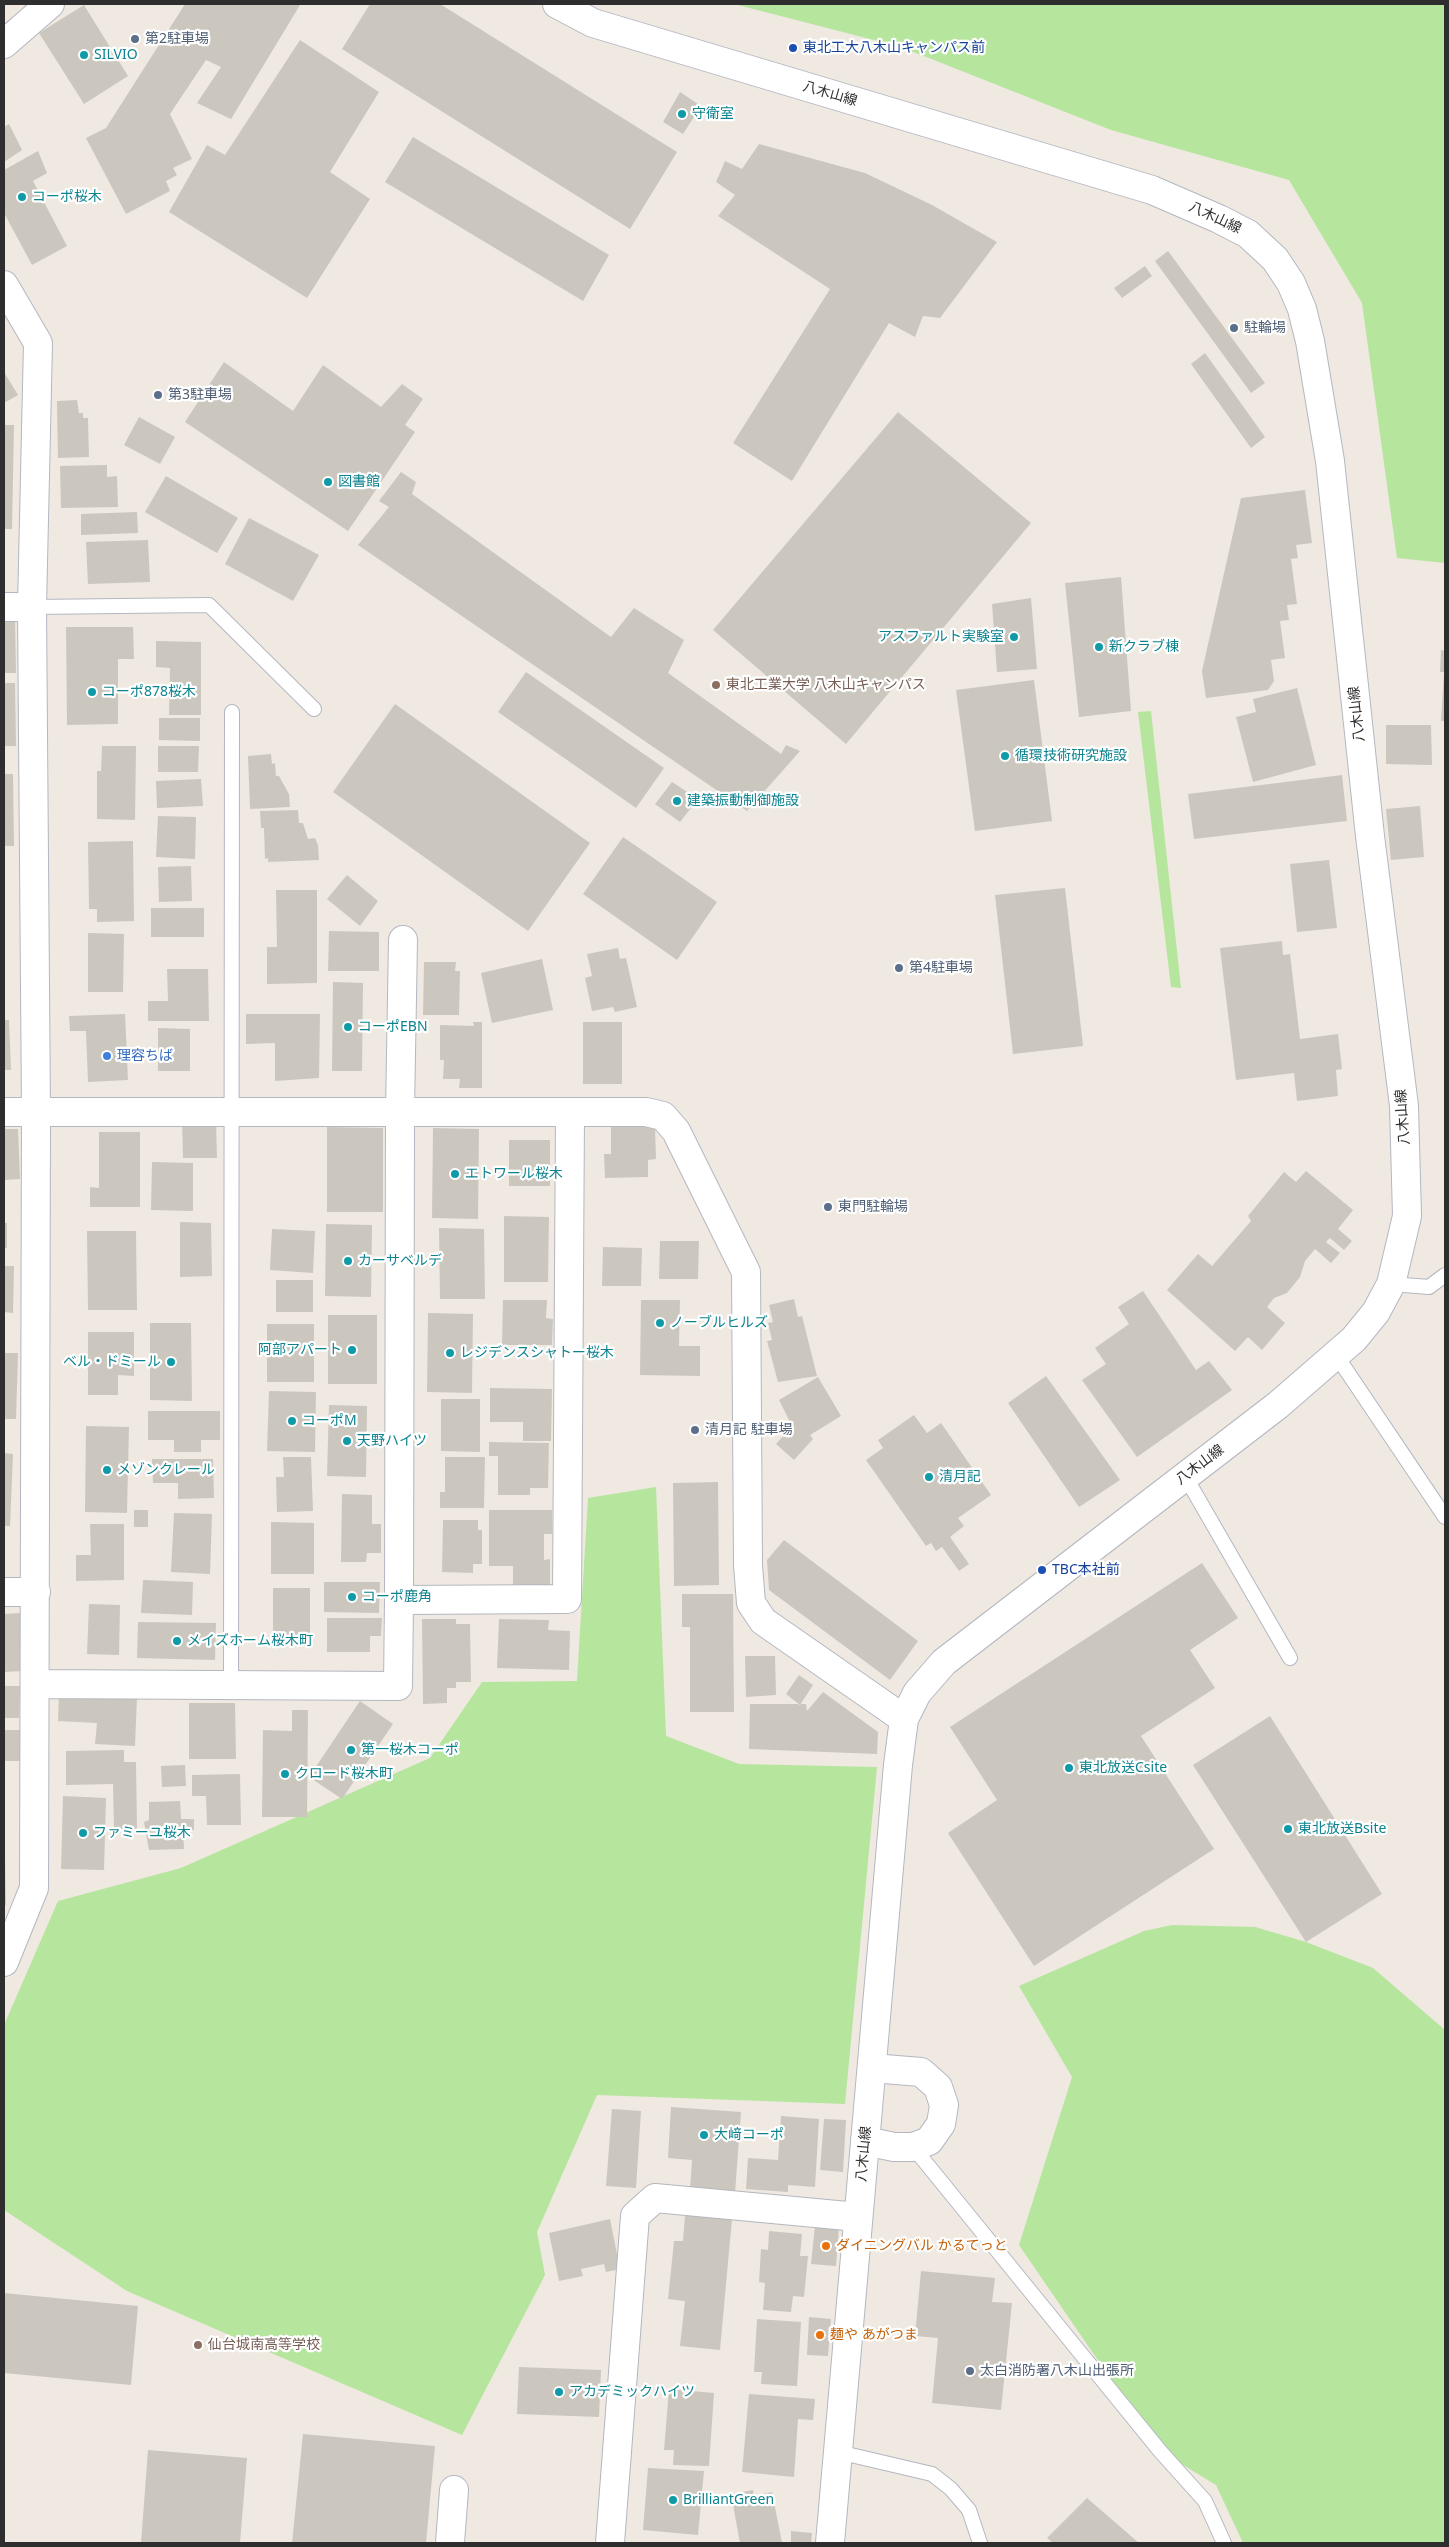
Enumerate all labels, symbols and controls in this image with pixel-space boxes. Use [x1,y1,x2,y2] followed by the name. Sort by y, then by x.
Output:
[145,31,209,47] place label: 第2駐車場
[129,33,141,45] marker: 第2駐車場
[803,40,985,56] place label: 東北工大八木山キャンパス前
[787,42,799,54] marker: 東北工大八木山キャンパス前
[94,47,138,63] place label: SILVIO
[78,49,90,61] marker: SILVIO
[801,78,859,110] street label: 八木山線
[692,106,734,122] place label: 守衛室
[676,108,688,120] marker: 守衛室
[32,189,102,205] place label: コーポ桜木
[16,191,28,203] marker: コーポ桜木
[1186,199,1244,237] street label: 八木山線
[1244,320,1286,336] place label: 駐輪場
[1228,322,1240,334] marker: 駐輪場
[168,387,232,403] place label: 第3駐車場
[152,389,164,401] marker: 第3駐車場
[338,474,380,490] place label: 図書館
[322,476,334,488] marker: 図書館
[878,629,1004,645] place label: アスファルト実験室
[1008,631,1020,643] marker: アスファルト実験室
[1109,639,1179,655] place label: 新クラブ棟
[1093,641,1105,653] marker: 新クラブ棟
[726,677,926,693] place label: 東北工業大学 八木山キャンパス
[710,679,722,691] marker: 東北工業大学 八木山キャンパス
[102,684,196,700] place label: コーポ878桜木
[1346,685,1368,743] street label: 八木山線
[86,686,98,698] marker: コーポ878桜木
[1015,748,1127,764] place label: 循環技術研究施設
[999,750,1011,762] marker: 循環技術研究施設
[687,793,799,809] place label: 建築振動制御施設
[671,795,683,807] marker: 建築振動制御施設
[909,960,973,976] place label: 第4駐車場
[893,962,905,974] marker: 第4駐車場
[358,1019,428,1035] place label: コーポEBN
[342,1021,354,1033] marker: コーポEBN
[117,1048,173,1064] place label: 理容ちば
[101,1050,113,1062] marker: 理容ちば
[1393,1088,1413,1146] street label: 八木山線
[465,1166,563,1182] place label: エトワール桜木
[449,1168,461,1180] marker: エトワール桜木
[838,1199,908,1215] place label: 東門駐輪場
[822,1201,834,1213] marker: 東門駐輪場
[358,1253,442,1269] place label: カーサベルデ
[342,1255,354,1267] marker: カーサベルデ
[670,1315,768,1331] place label: ノーブルヒルズ
[654,1317,666,1329] marker: ノーブルヒルズ
[258,1342,342,1358] place label: 阿部アパート
[346,1344,358,1356] marker: 阿部アパート
[460,1345,614,1361] place label: レジデンスシャトー桜木
[444,1347,456,1359] marker: レジデンスシャトー桜木
[63,1354,161,1370] place label: ベル・ドミール
[165,1356,177,1368] marker: ベル・ドミール
[302,1413,357,1429] place label: コーポM
[286,1415,298,1427] marker: コーポM
[705,1422,793,1438] place label: 清月記 駐車場
[689,1424,701,1436] marker: 清月記 駐車場
[357,1433,427,1449] place label: 天野ハイツ
[341,1435,353,1447] marker: 天野ハイツ
[1173,1441,1227,1489] street label: 八木山線
[117,1462,215,1478] place label: メゾンクレール
[101,1464,113,1476] marker: メゾンクレール
[939,1469,981,1485] place label: 清月記
[923,1471,935,1483] marker: 清月記
[1052,1562,1120,1578] place label: TBC本社前
[1036,1564,1048,1576] marker: TBC本社前
[362,1589,432,1605] place label: コーポ鹿角
[346,1591,358,1603] marker: コーポ鹿角
[187,1633,313,1649] place label: メイズホーム桜木町
[171,1635,183,1647] marker: メイズホーム桜木町
[361,1742,459,1758] place label: 第一桜木コーポ
[345,1744,357,1756] marker: 第一桜木コーポ
[1079,1760,1167,1776] place label: 東北放送Csite
[1063,1762,1075,1774] marker: 東北放送Csite
[295,1766,393,1782] place label: クロード桜木町
[279,1768,291,1780] marker: クロード桜木町
[1298,1821,1386,1837] place label: 東北放送Bsite
[1282,1823,1294,1835] marker: 東北放送Bsite
[93,1825,191,1841] place label: ファミーユ桜木
[77,1827,89,1839] marker: ファミーユ桜木
[853,2125,875,2183] street label: 八木山線
[714,2127,784,2143] place label: 大﨑コーポ
[698,2129,710,2141] marker: 大﨑コーポ
[836,2238,1008,2254] place label: ダイニングバル かるてっと
[820,2240,832,2252] marker: ダイニングバル かるてっと
[830,2327,918,2343] place label: 麺や あがつま
[814,2329,826,2341] marker: 麺や あがつま
[208,2337,320,2353] place label: 仙台城南高等学校
[192,2339,204,2351] marker: 仙台城南高等学校
[980,2363,1134,2379] place label: 太白消防署八木山出張所
[964,2365,976,2377] marker: 太白消防署八木山出張所
[569,2384,695,2400] place label: アカデミックハイツ
[553,2386,565,2398] marker: アカデミックハイツ
[683,2492,774,2508] place label: BrilliantGreen
[667,2494,679,2506] marker: BrilliantGreen

